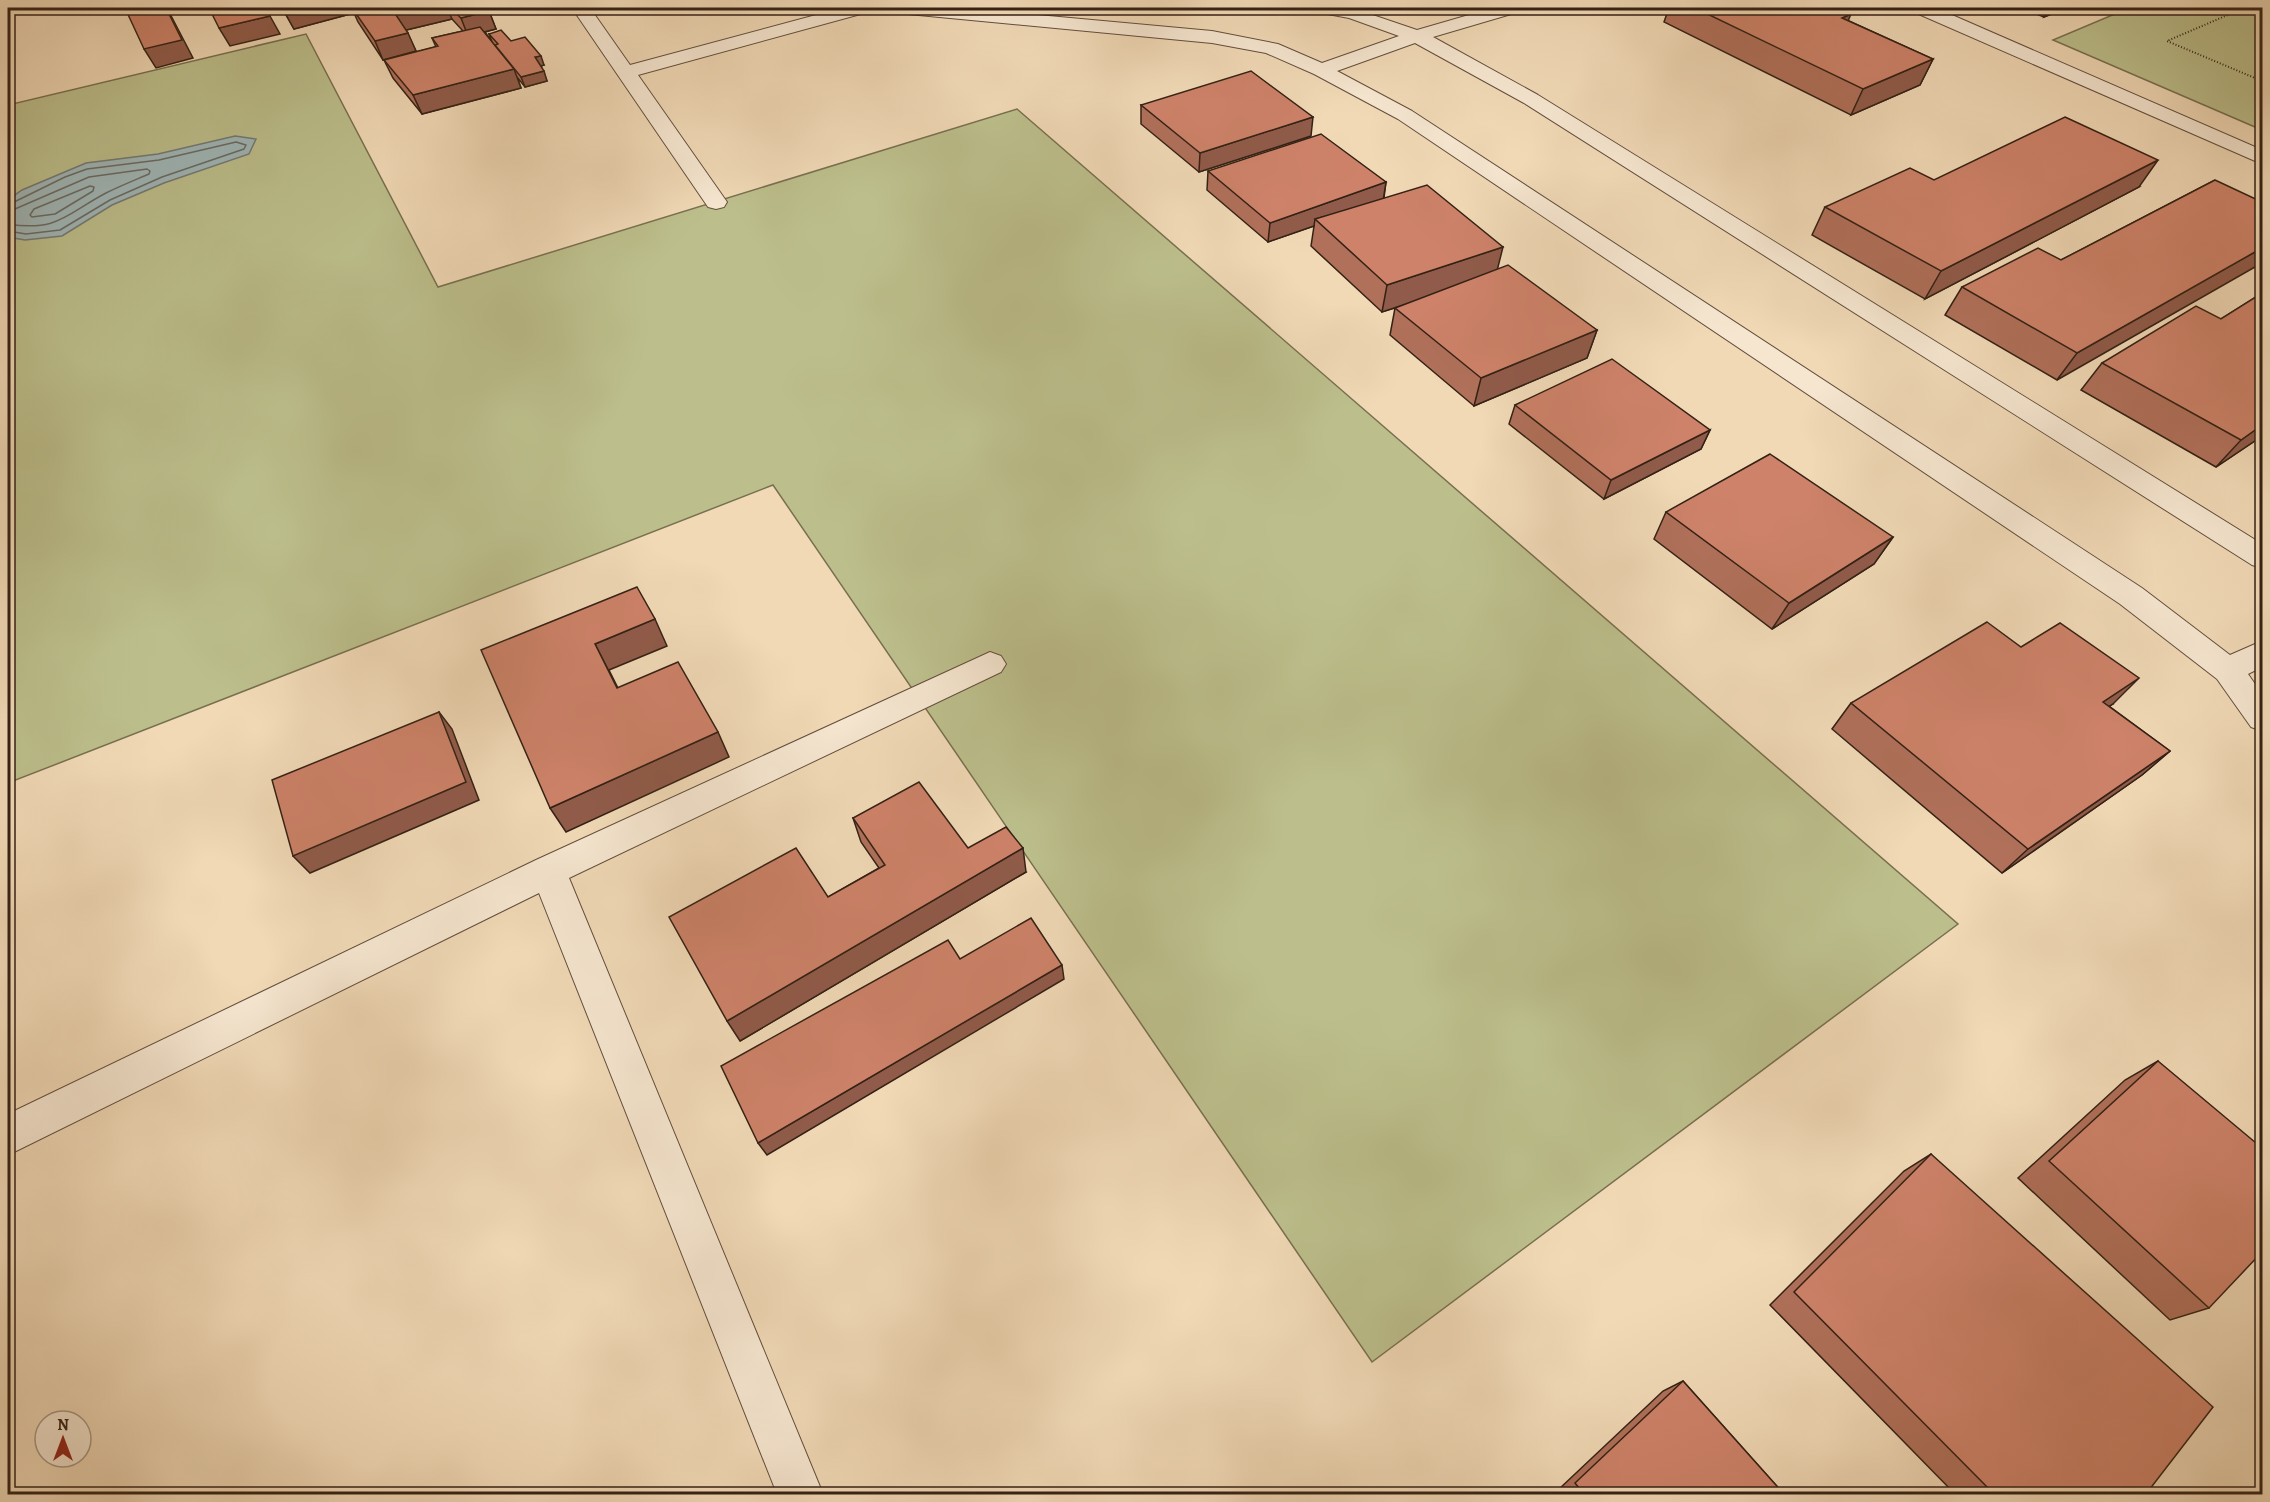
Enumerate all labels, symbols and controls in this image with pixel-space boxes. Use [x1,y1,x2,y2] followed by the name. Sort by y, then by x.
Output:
[33,1409,93,1469] north arrow
[57,1414,69,1436] text: N

